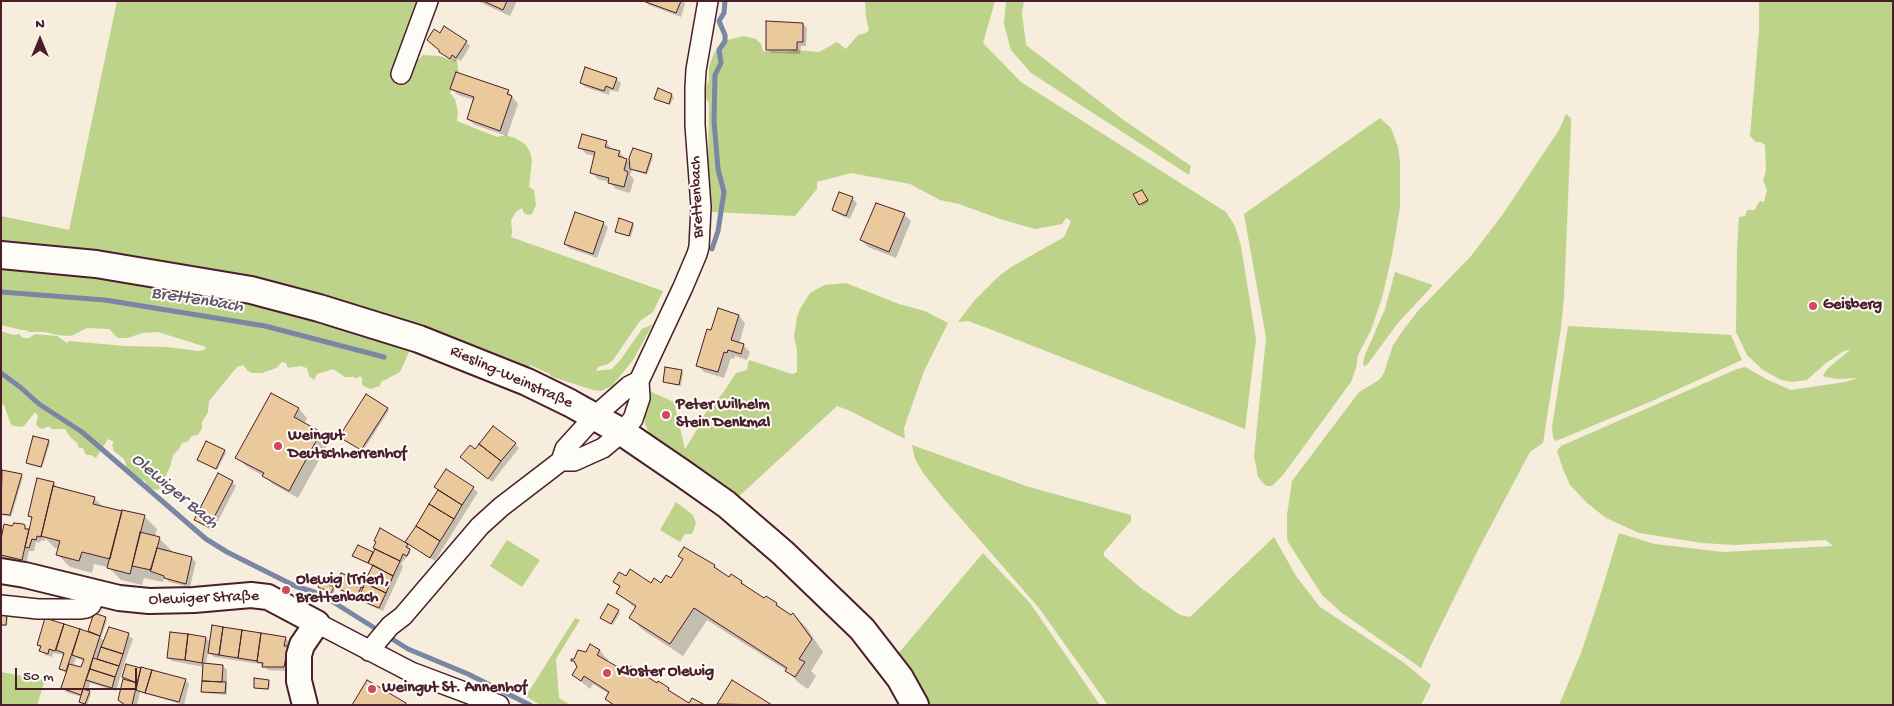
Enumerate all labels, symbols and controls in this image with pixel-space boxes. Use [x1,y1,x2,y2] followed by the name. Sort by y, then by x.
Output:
[15,15,65,65] north arrow
[35,16,45,33] text: N
[687,155,709,239] street label: Brettenbach
[150,283,244,319] water label: Brettenbach
[1823,296,1882,316] place label: Geisberg
[1807,300,1819,312] marker: Geisberg
[447,342,575,414] street label: Riesling-Weinstraße
[676,396,770,434] place label: Peter Wilhelm Stein Denkmal
[660,409,672,421] marker: Peter Wilhelm Stein Denkmal
[288,427,406,465] place label: Weingut Deutschherrenhof
[272,440,284,452] marker: Weingut Deutschherrenhof
[126,449,222,535] water label: Olewiger Bach
[296,571,389,609] place label: Olewig (Trier), Brettenbach
[280,584,292,596] marker: Olewig (Trier), Brettenbach
[148,587,260,611] street label: Olewiger Straße
[18,658,140,690] scale bar
[617,663,714,683] place label: Kloster Olewig
[601,667,613,679] marker: Kloster Olewig
[23,668,54,686] text: 50 m
[382,679,527,699] place label: Weingut St. Annenhof
[366,683,378,695] marker: Weingut St. Annenhof

